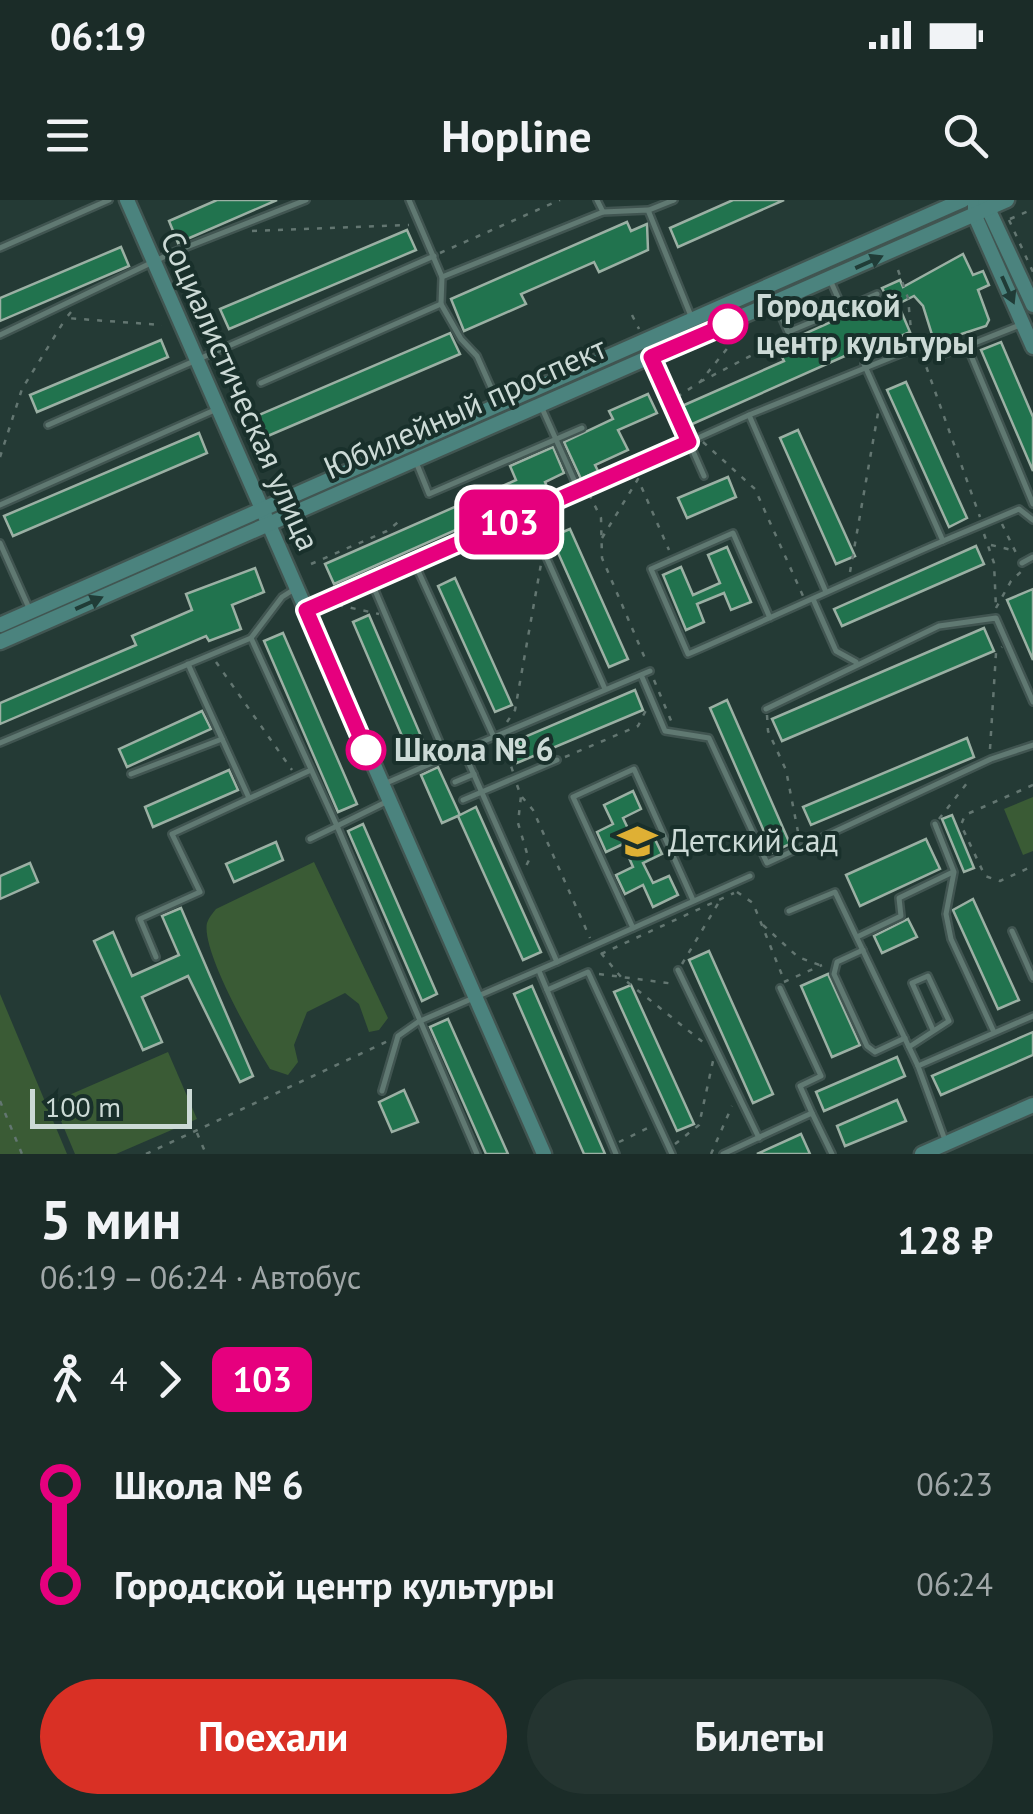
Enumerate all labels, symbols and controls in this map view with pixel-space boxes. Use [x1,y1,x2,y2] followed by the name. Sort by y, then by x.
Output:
[50,11,146,60] text: 06:19
[441,106,592,164] text: Hopline
[40,108,95,163] icon: menu
[938,108,993,163] icon: search
[152,224,330,557] street label: Социалистическая улица
[854,254,884,270] one-way arrow
[1000,275,1016,305] one-way arrow
[756,284,975,363] place label: Городской центр культуры
[709,305,747,343] marker: Городской центр культуры
[317,326,613,488] street label: Юбилейный проспект
[452,490,566,554] line badge: 103
[479,499,539,545] text: 103
[74,595,104,611] one-way arrow
[394,728,554,770] place label: Школа № 6
[347,731,385,769] marker: Школа № 6
[668,819,838,861] place label: Детский сад
[617,820,659,862] school or university icon: Детский сад
[30,1084,192,1128] scale bar
[45,1088,121,1125] text: 100 m
[40,1183,181,1254] text: 5 мин
[897,1215,993,1264] text: 128 ₽
[40,1256,361,1298] text: 06:19 – 06:24 · Автобус
[40,1352,95,1407] icon: walk
[142,1352,197,1407] icon: forward
[232,1356,292,1402] text: 103
[110,1358,127,1400] text: 4
[114,1460,303,1509] text: Школа № 6
[916,1463,993,1505] text: 06:23
[114,1560,555,1609] text: Городской центр культуры
[916,1563,993,1605] text: 06:24
[40,1679,507,1794] button: Поехали
[527,1679,993,1794] button: Билеты

